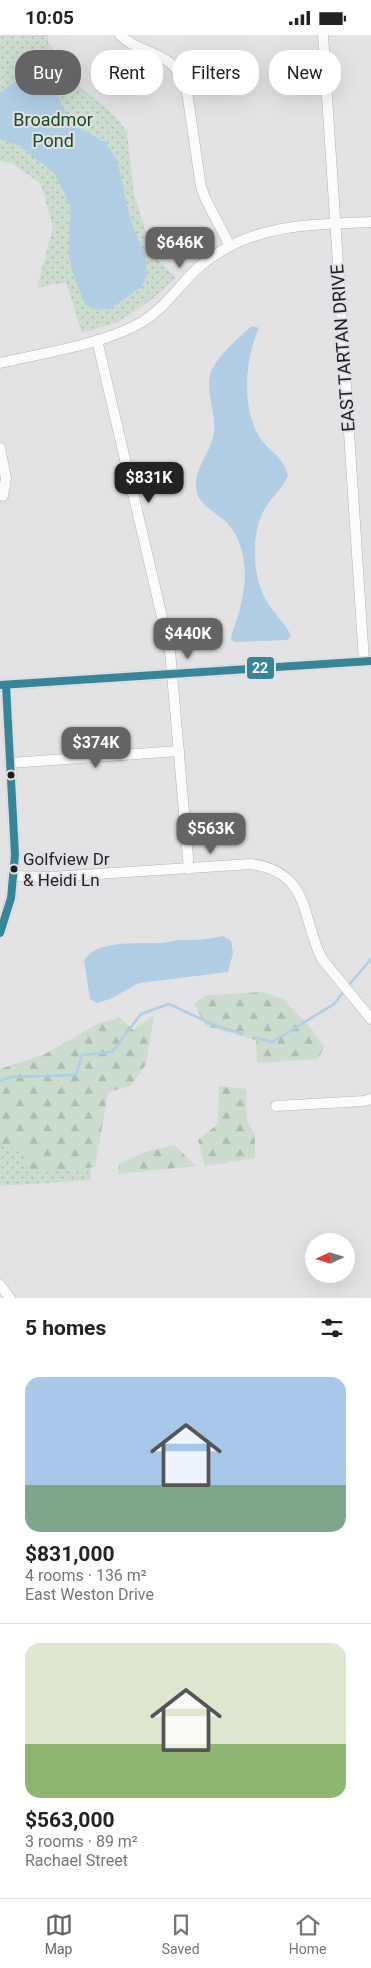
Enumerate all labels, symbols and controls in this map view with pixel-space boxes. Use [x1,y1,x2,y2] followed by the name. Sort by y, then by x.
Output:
[25,6,74,29] text: 10:05
[15,50,81,95] chip: Buy
[91,50,163,95] chip: Rent
[173,50,259,95] chip: Filters
[269,50,341,95] chip: New
[13,109,93,151] park label: Broadmor Pond
[145,227,215,269] pin: $646K
[157,233,203,252] text: $646K
[326,264,359,433] street label: EAST TARTAN DRIVE
[114,461,184,504] pin: $831K
[126,468,172,487] text: $831K
[153,617,223,660] pin: $440K
[165,624,211,643] text: $440K
[246,656,275,680] line badge: 22
[252,660,268,676] text: 22
[61,727,131,769] pin: $374K
[73,733,119,752] text: $374K
[6,770,16,780] unlabelled marker
[176,813,246,855] pin: $563K
[188,819,234,838] text: $563K
[23,849,110,890] place label: Golfview Dr & Heidi Ln
[9,864,19,874] marker: Golfview Dr & Heidi Ln
[305,1233,355,1283] north arrow
[305,1233,355,1283] map controls
[318,1314,346,1342] icon: filters
[25,1316,106,1340] text: 5 homes
[141,1410,231,1500] icon: home
[25,1542,115,1566] text: $831,000
[25,1566,147,1585] text: 4 rooms · 136 m²
[25,1585,154,1604] text: East Weston Drive
[141,1675,231,1765] icon: home
[25,1808,115,1832] text: $563,000
[25,1832,138,1851] text: 3 rooms · 89 m²
[25,1851,128,1870] text: Rachael Street
[45,1911,73,1957] tab: Map
[162,1911,200,1957] tab: Saved
[289,1911,326,1957] tab: Home

